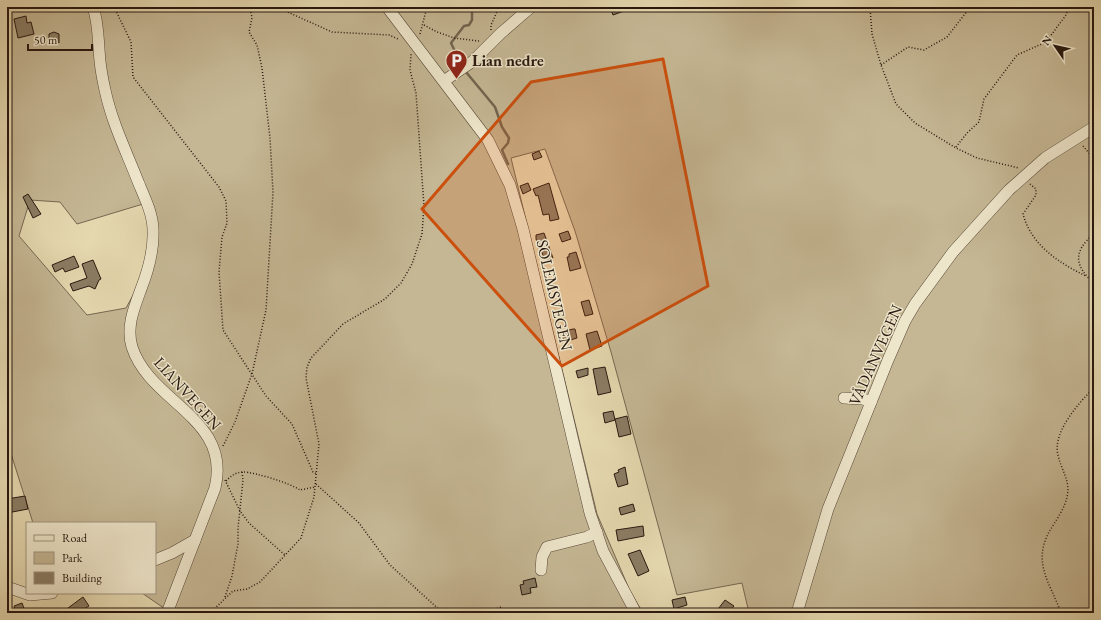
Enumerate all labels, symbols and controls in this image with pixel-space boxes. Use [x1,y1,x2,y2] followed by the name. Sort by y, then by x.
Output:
[28,26,92,52] scale bar
[1035,26,1075,66] north arrow
[34,32,58,48] text: 50 m
[1038,33,1055,48] text: N
[444,47,470,80] parking icon: Lian nedre
[472,50,544,71] place label: Lian nedre
[532,238,578,353] street label: SOLEMSVEGEN
[844,301,907,409] street label: VÅDANVEGEN
[149,352,226,435] street label: LIANVEGEN
[26,522,156,594] legend
[62,530,88,546] text: Road
[62,550,83,566] text: Park
[62,570,103,586] text: Building

